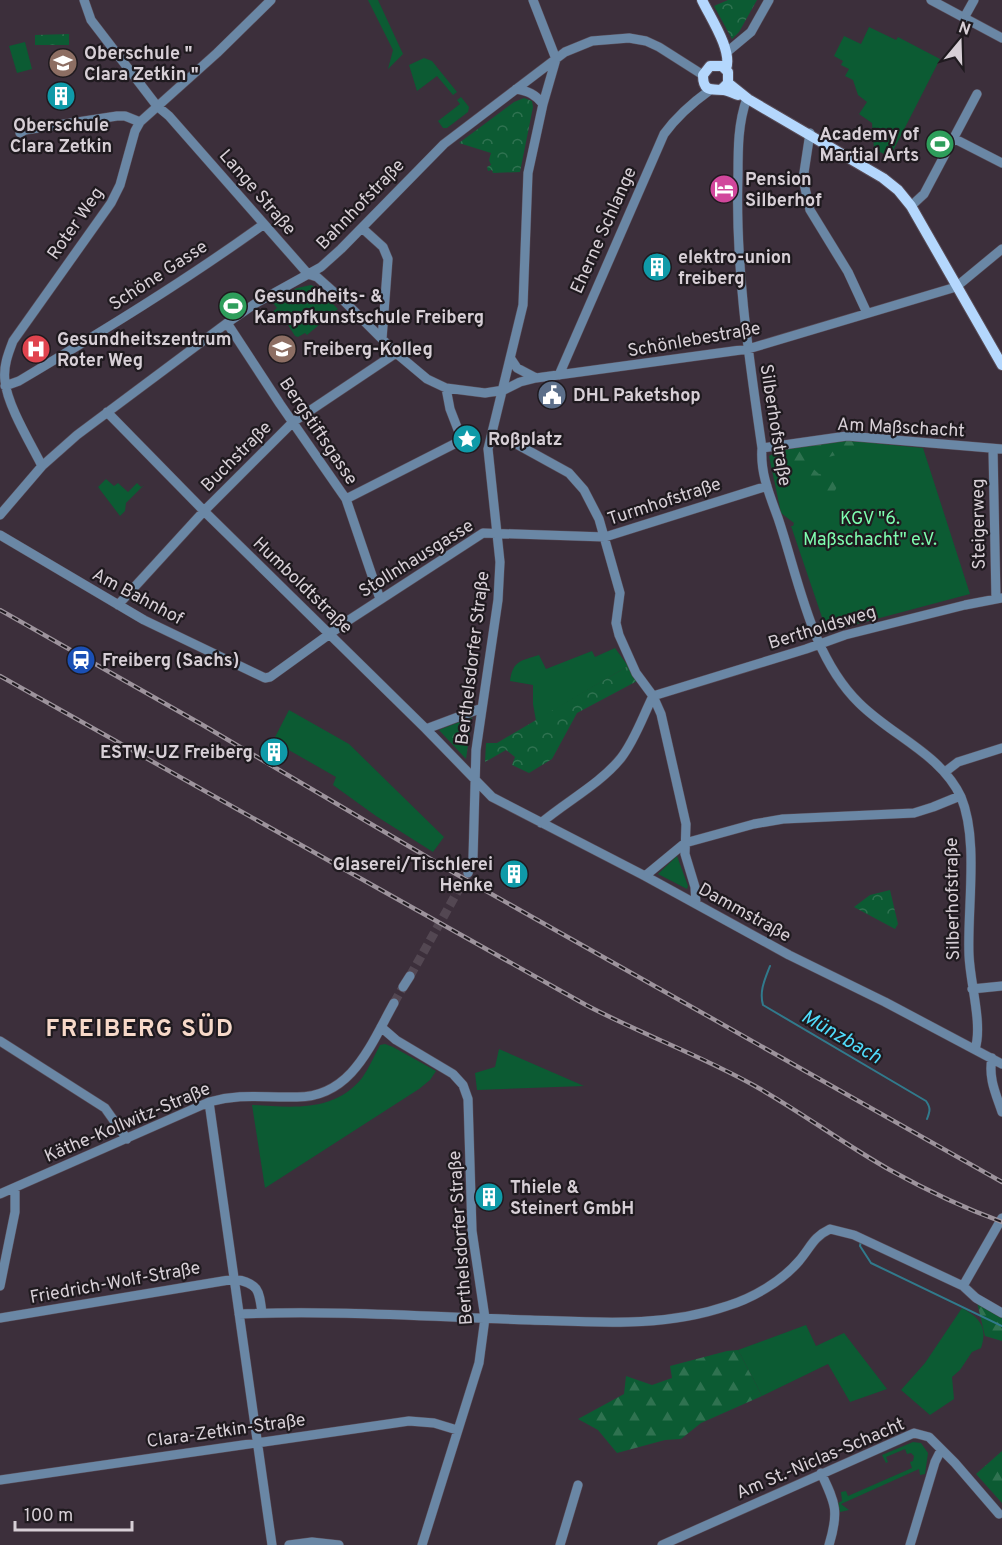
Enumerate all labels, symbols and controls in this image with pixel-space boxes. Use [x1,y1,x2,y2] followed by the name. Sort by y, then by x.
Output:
[930,12,990,72] north arrow
[956,18,973,41] text: N
[84,43,199,87] place label: Oberschule " Clara Zetkin "
[47,47,79,79] school or university icon: Oberschule " Clara Zetkin "
[45,80,77,112] building icon: Oberschule Clara Zetkin
[10,115,112,159] place label: Oberschule Clara Zetkin
[819,124,919,168] place label: Academy of Martial Arts
[924,128,956,160] sports icon: Academy of Martial Arts
[213,145,300,241] street label: Lange Straße
[312,155,410,255] street label: Bahnhofstraße
[566,164,643,298] street label: Eherne Schlange
[745,169,822,213] place label: Pension Silberhof
[708,173,740,205] hotel icon: Pension Silberhof
[43,183,110,265] street label: Roter Weg
[105,236,212,317] street label: Schöne Gasse
[678,247,792,291] place label: elektro-union freiberg
[641,251,673,283] building icon: elektro-union freiberg
[254,286,484,330] place label: Gesundheits- & Kampfkunstschule Freiberg
[217,290,249,322] sports icon: Gesundheits- & Kampfkunstschule Freiberg
[626,317,763,363] street label: Schönlebestraße
[57,329,231,373] place label: Gesundheitszentrum Roter Weg
[20,333,52,365] hospital icon: Gesundheitszentrum Roter Weg
[266,333,298,365] school or university icon: Freiberg-Kolleg
[303,339,433,362] place label: Freiberg-Kolleg
[754,363,796,488] street label: Silberhofstraße
[273,374,362,490] street label: Bergstiftsgasse
[536,379,568,411] public building icon: DHL Paketshop
[573,385,701,408] place label: DHL Paketshop
[836,414,965,443] street label: Am Maßschacht
[197,417,277,497] street label: Buchstraße
[451,423,483,455] place icon: Roßplatz
[488,429,563,452] place label: Roßplatz
[605,473,724,532] street label: Turmhofstraße
[967,478,992,570] street label: Steigerweg
[803,508,937,552] park label: KGV "6. Maßschacht" e.V.
[355,515,478,604] street label: Stollnhausgasse
[247,533,357,640] street label: Humboldtstraße
[88,564,187,631] street label: Am Bahnhof
[451,570,496,746] street label: Berthelsdorfer Straße
[766,601,879,656] street label: Bertholdsweg
[65,644,97,676] station icon: Freiberg (Sachs)
[102,650,239,673] place label: Freiberg (Sachs)
[258,736,290,768] building icon: ESTW-UZ Freiberg
[100,742,253,765] place label: ESTW-UZ Freiberg
[941,837,966,961] street label: Silberhofstraße
[333,854,493,898] place label: Glaserei/Tischlerei Henke
[498,858,530,890] building icon: Glaserei/Tischlerei Henke
[694,878,795,948] street label: Dammstraße
[796,1004,886,1071] water label: Münzbach
[45,1013,235,1045] district label: FREIBERG SÜD
[41,1078,214,1169] street label: Käthe-Kollwitz-Straße
[444,1150,479,1326] street label: Berthelsdorfer Straße
[510,1177,634,1221] place label: Thiele & Steinert GmbH
[473,1181,505,1213] building icon: Thiele & Steinert GmbH
[28,1257,202,1310] street label: Friedrich-Wolf-Straße
[145,1409,307,1454] street label: Clara-Zetkin-Straße
[733,1413,908,1505] street label: Am St.-Niclas-Schacht
[15,1494,132,1532] scale bar
[24,1505,73,1528] text: 100 m

